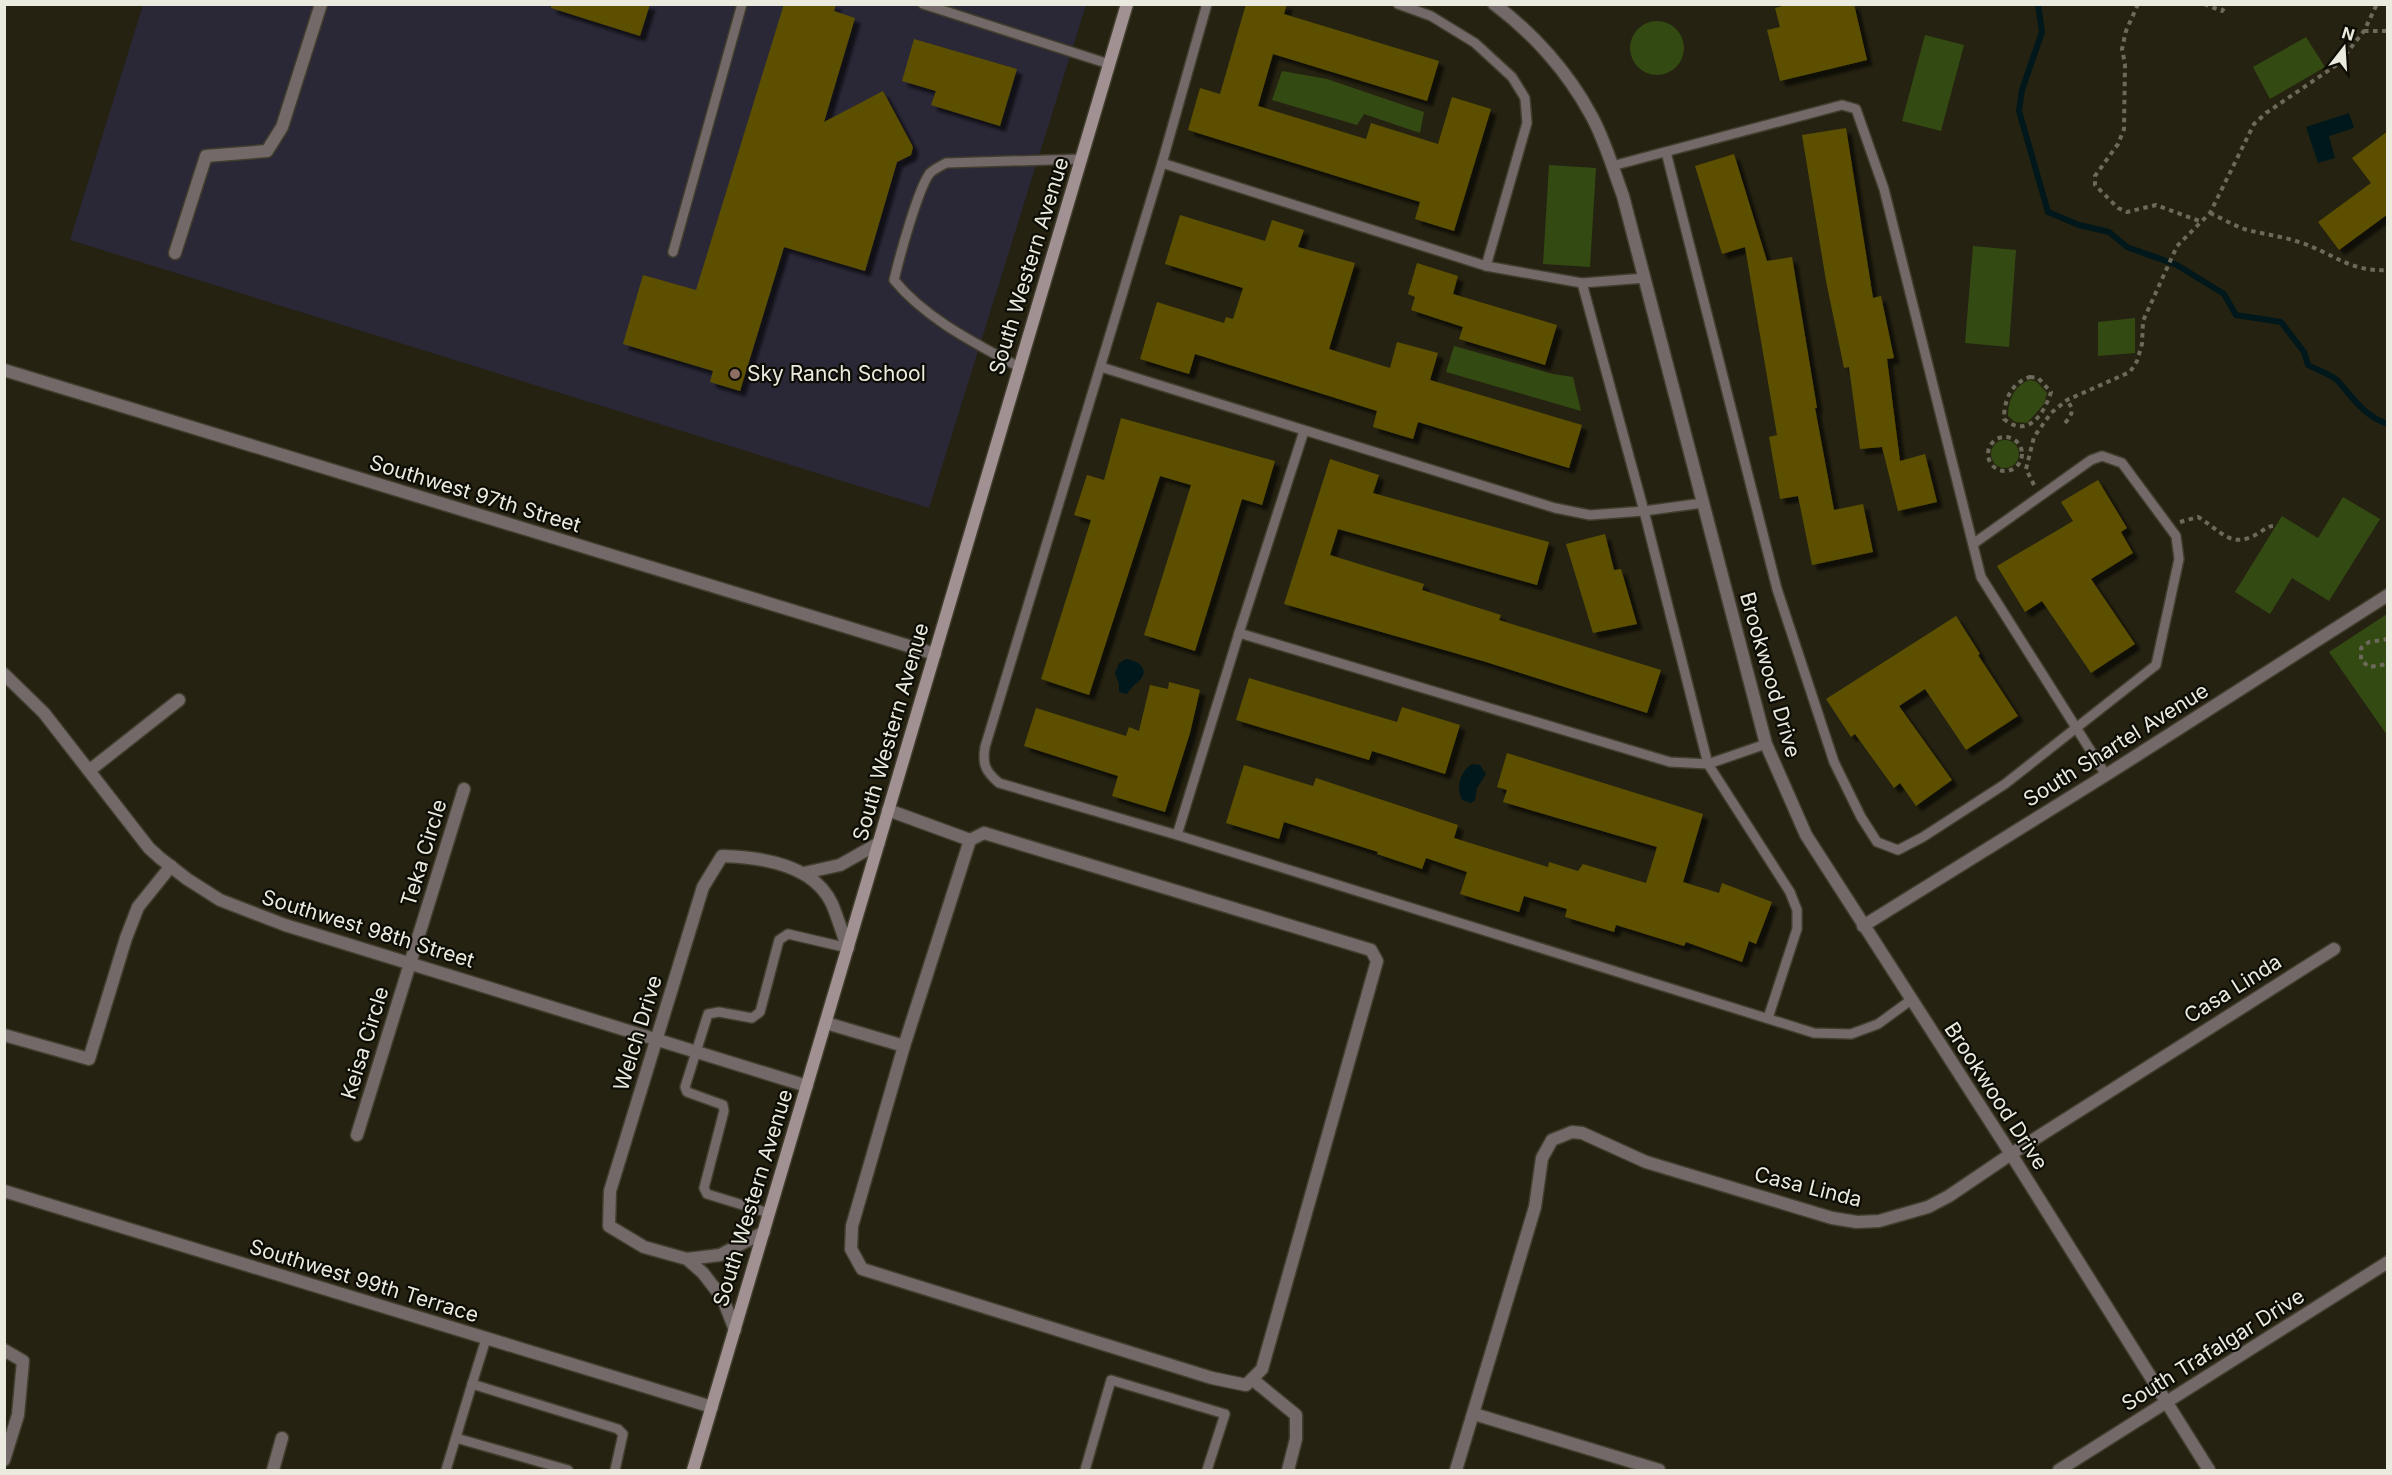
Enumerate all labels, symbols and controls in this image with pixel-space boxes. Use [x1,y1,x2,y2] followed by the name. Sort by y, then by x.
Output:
[2314,18,2374,78] north arrow
[2340,22,2357,45] text: N
[984,154,1073,378] street label: South Western Avenue
[747,361,926,386] place label: Sky Ranch School
[728,367,742,381] marker: Sky Ranch School
[366,449,584,538] street label: Southwest 97th Street
[1735,589,1806,760] street label: Brookwood Drive
[847,620,934,844] street label: South Western Avenue
[2019,677,2213,812] street label: South Shartel Avenue
[395,796,452,909] street label: Teka Circle
[259,884,478,973] street label: Southwest 98th Street
[2179,949,2286,1028] street label: Casa Linda
[608,972,667,1094] street label: Welch Drive
[336,983,394,1102] street label: Keisa Circle
[1939,1017,2053,1174] street label: Brookwood Drive
[708,1086,797,1310] street label: South Western Avenue
[1752,1161,1864,1212] street label: Casa Linda
[246,1234,482,1327] street label: Southwest 99th Terrace
[2117,1283,2309,1416] street label: South Trafalgar Drive

